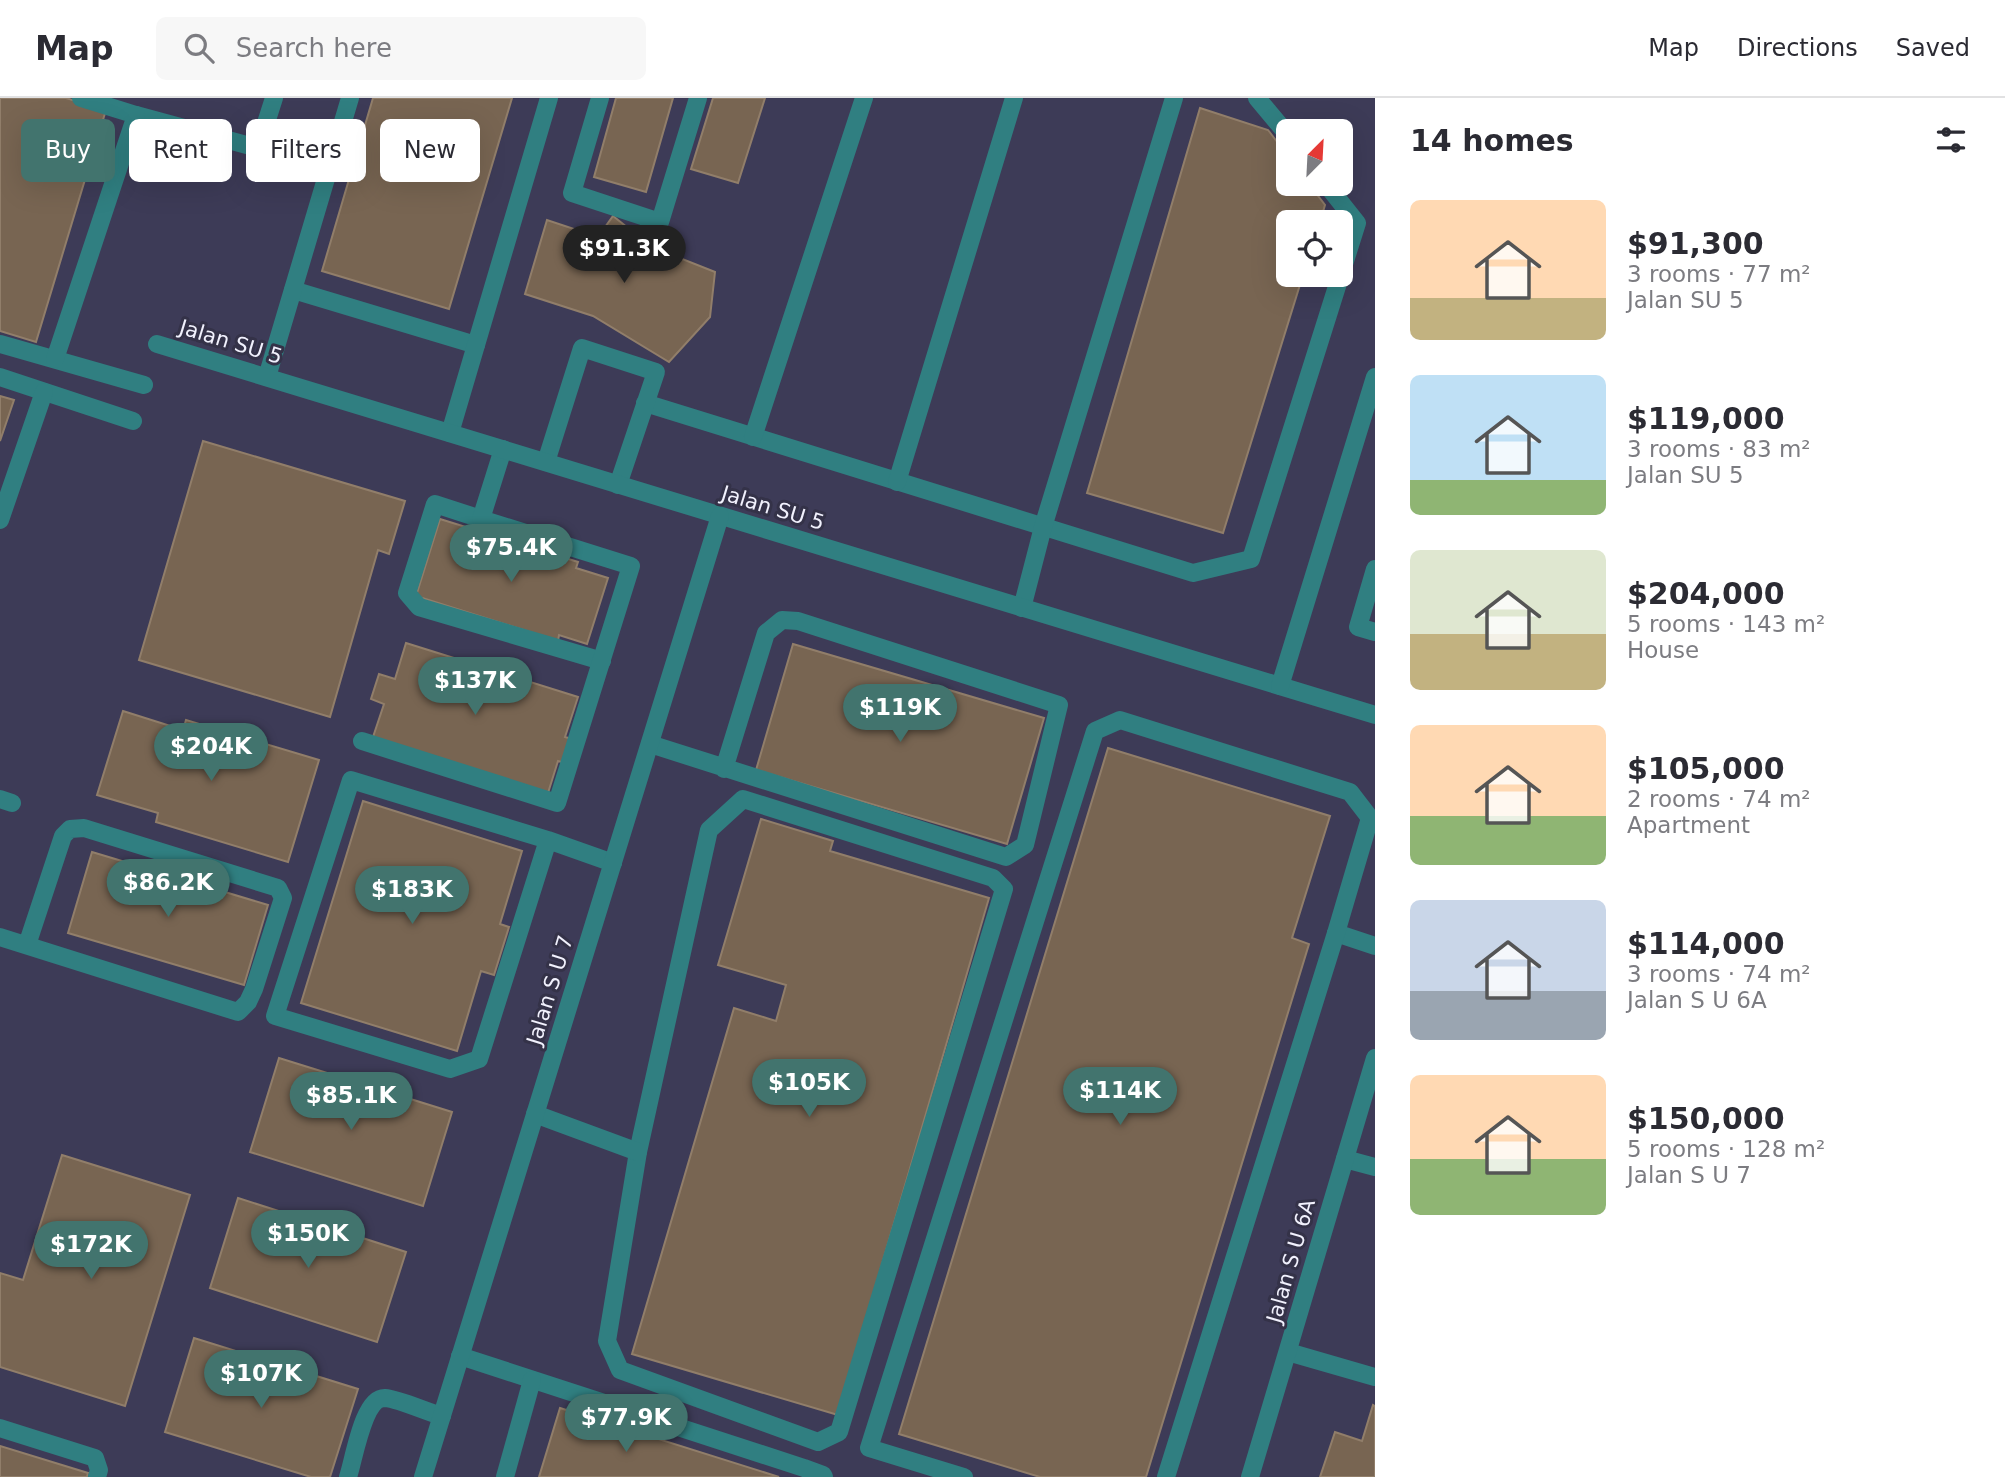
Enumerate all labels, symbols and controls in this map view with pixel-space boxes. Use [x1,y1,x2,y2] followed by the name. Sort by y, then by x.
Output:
[156,17,646,80] search box
[35,29,114,68] text: Map
[180,29,218,67] icon: search
[236,33,392,63] text: Search here
[1648,34,1699,62] text: Map
[1737,34,1858,62] text: Directions
[1896,34,1970,62] text: Saved
[21,119,115,182] chip: Buy
[129,119,232,182] chip: Rent
[246,119,366,182] chip: Filters
[380,119,480,182] chip: New
[1276,119,1353,196] north arrow
[1276,119,1353,287] map controls
[1932,121,1970,159] icon: filters
[1410,123,1574,158] text: 14 homes
[1276,210,1353,287] button: locate
[567,226,681,285] pin: $91.3K
[1627,226,1764,261] text: $91,300
[1466,228,1550,312] icon: home
[579,235,669,261] text: $91.3K
[1627,261,1811,287] text: 3 rooms · 77 m²
[1627,287,1744,313] text: Jalan SU 5
[175,314,285,369] street label: Jalan SU 5
[1627,401,1785,436] text: $119,000
[1466,403,1550,487] icon: home
[1627,436,1811,462] text: 3 rooms · 83 m²
[1627,462,1744,488] text: Jalan SU 5
[717,480,827,535] street label: Jalan SU 5
[454,524,568,584] pin: $75.4K
[466,534,556,560] text: $75.4K
[1627,576,1785,611] text: $204,000
[1466,578,1550,662] icon: home
[1627,611,1825,637] text: 5 rooms · 143 m²
[1627,637,1699,663] text: House
[426,658,524,717] pin: $137K
[434,667,516,693] text: $137K
[851,684,949,744] pin: $119K
[859,694,941,720] text: $119K
[162,724,260,783] pin: $204K
[170,733,252,759] text: $204K
[1627,751,1785,786] text: $105,000
[1466,753,1550,837] icon: home
[1627,786,1811,812] text: 2 rooms · 74 m²
[1627,812,1750,838] text: Apartment
[111,860,225,919] pin: $86.2K
[363,866,461,926] pin: $183K
[123,869,213,895] text: $86.2K
[371,876,453,902] text: $183K
[1627,926,1785,961] text: $114,000
[1466,928,1550,1012] icon: home
[521,932,578,1050] street label: Jalan S U 7
[1627,961,1811,987] text: 3 rooms · 74 m²
[1627,987,1767,1013] text: Jalan S U 6A
[760,1060,858,1119] pin: $105K
[1071,1068,1169,1127] pin: $114K
[768,1069,850,1095] text: $105K
[294,1072,408,1132] pin: $85.1K
[1079,1077,1161,1103] text: $114K
[306,1082,396,1108] text: $85.1K
[1627,1101,1785,1136] text: $150,000
[1466,1103,1550,1187] icon: home
[1627,1136,1825,1162] text: 5 rooms · 128 m²
[1627,1162,1751,1188] text: Jalan S U 7
[1261,1196,1320,1328] street label: Jalan S U 6A
[259,1210,357,1270] pin: $150K
[267,1220,349,1246] text: $150K
[42,1222,140,1281] pin: $172K
[50,1231,132,1257] text: $172K
[212,1350,310,1410] pin: $107K
[220,1360,302,1386] text: $107K
[569,1394,683,1454] pin: $77.9K
[581,1404,671,1430] text: $77.9K

